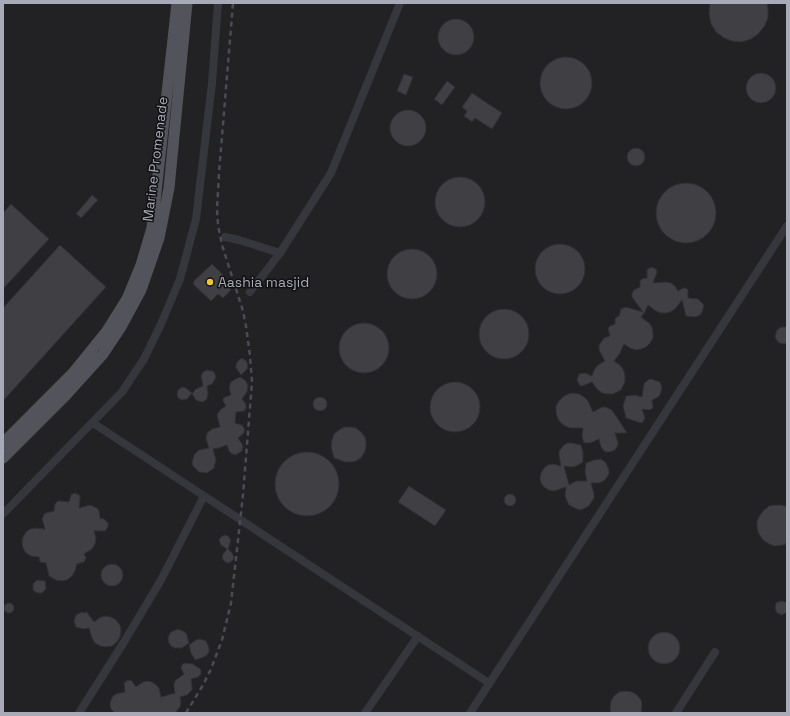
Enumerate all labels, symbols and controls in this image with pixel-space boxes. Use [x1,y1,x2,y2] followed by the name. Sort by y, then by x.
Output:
[138,96,172,222] street label: Marine Promenade
[218,273,309,291] place label: Aashia masjid
[205,277,215,287] marker: Aashia masjid

